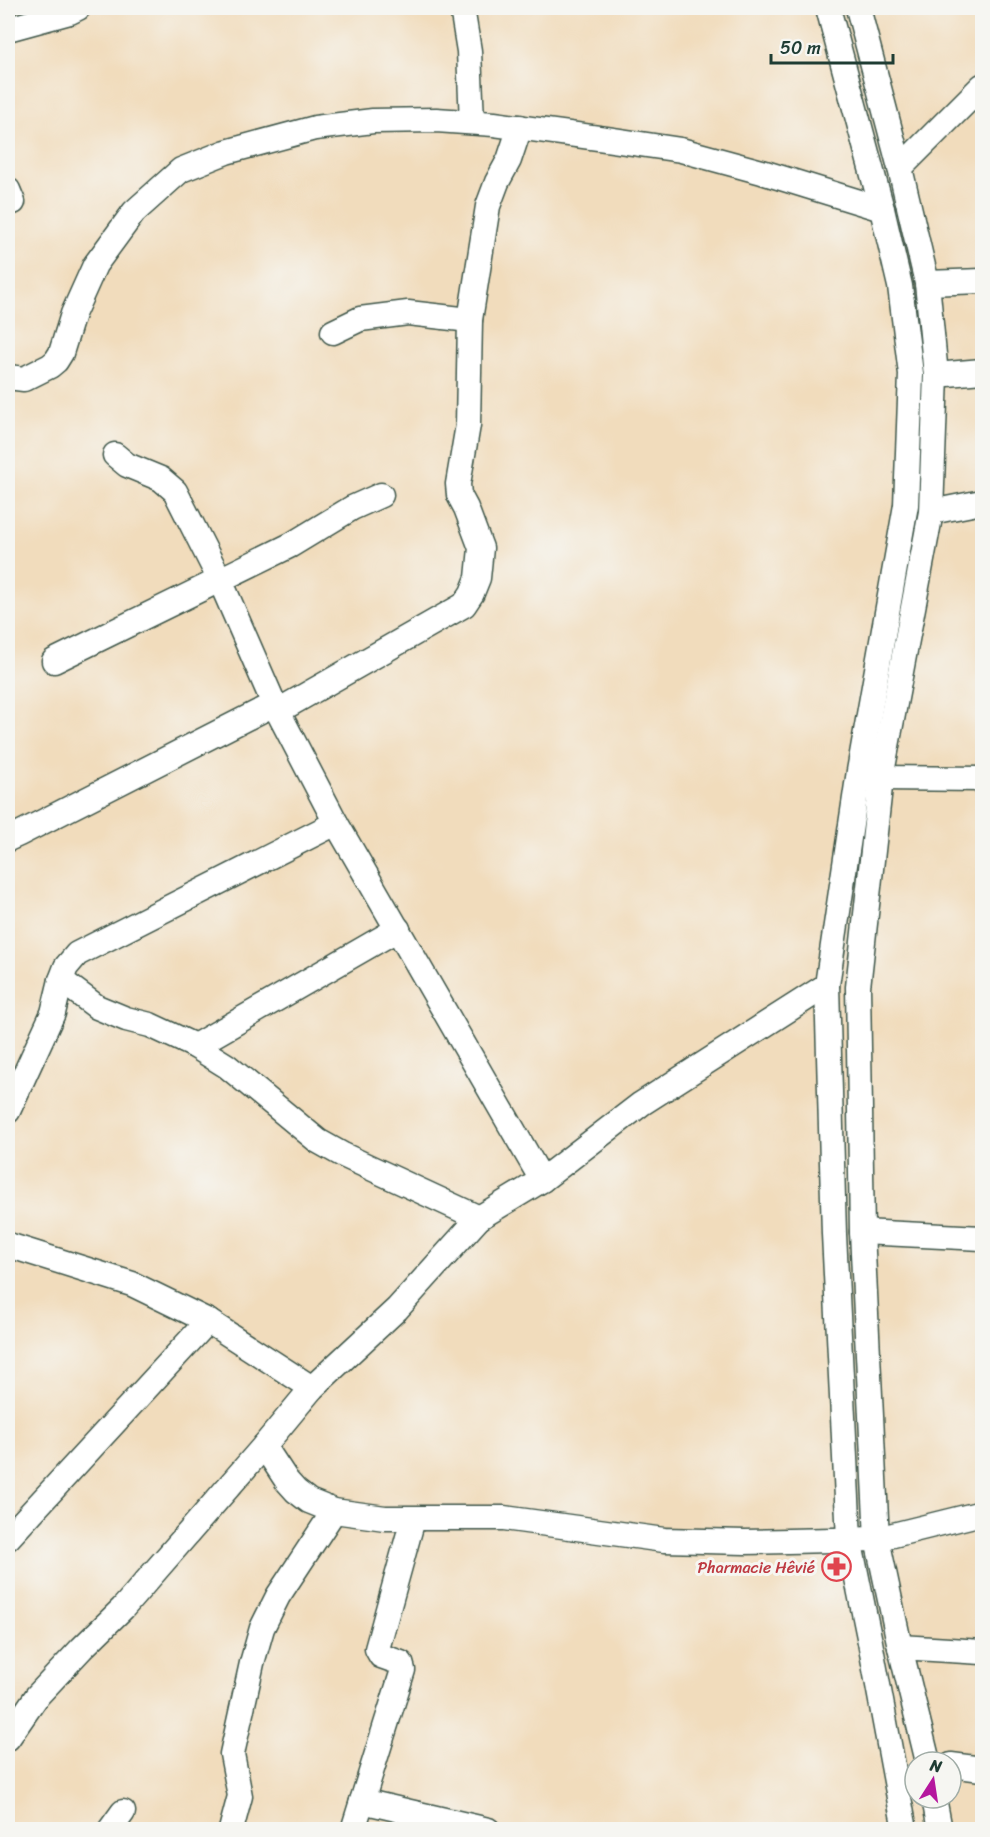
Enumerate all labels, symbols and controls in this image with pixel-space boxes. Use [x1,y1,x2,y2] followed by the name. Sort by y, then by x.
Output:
[771,27,892,65] scale bar
[780,32,821,64] text: 50 m
[820,1551,852,1583] pharmacy icon: Pharmacie Hêvié
[698,1553,815,1582] place label: Pharmacie Hêvié
[903,1750,963,1810] north arrow
[927,1750,945,1781] text: N

